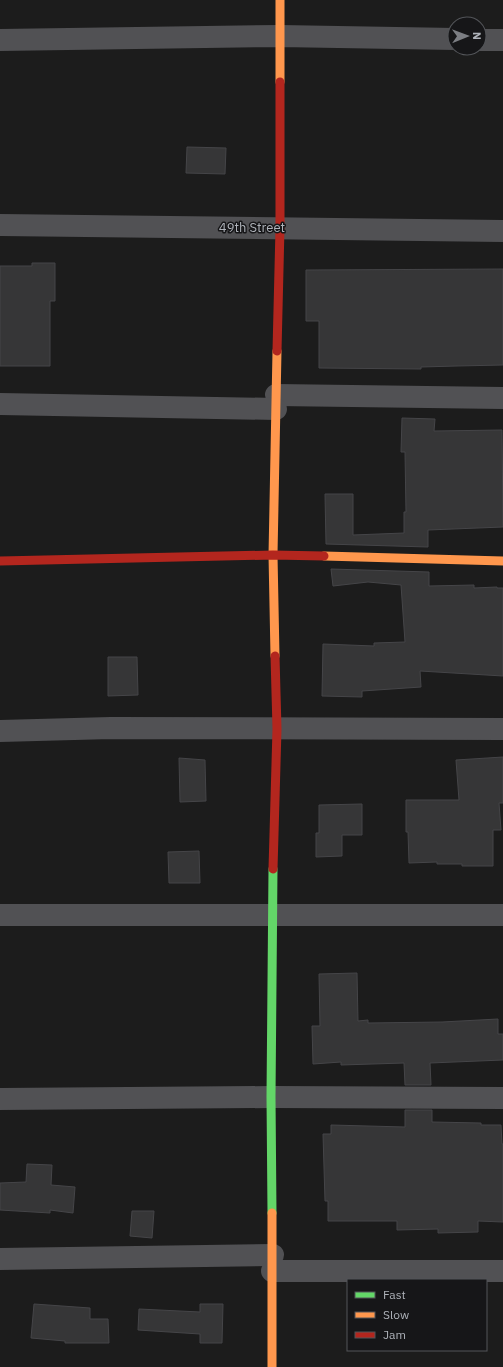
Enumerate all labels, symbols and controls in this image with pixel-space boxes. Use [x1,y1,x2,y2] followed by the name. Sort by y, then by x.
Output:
[447,16,487,56] north arrow
[470,32,484,40] text: N
[219,219,285,236] street label: 49th Street
[347,1279,487,1351] legend
[383,1287,406,1302] text: Fast
[383,1307,409,1322] text: Slow
[383,1327,406,1342] text: Jam

